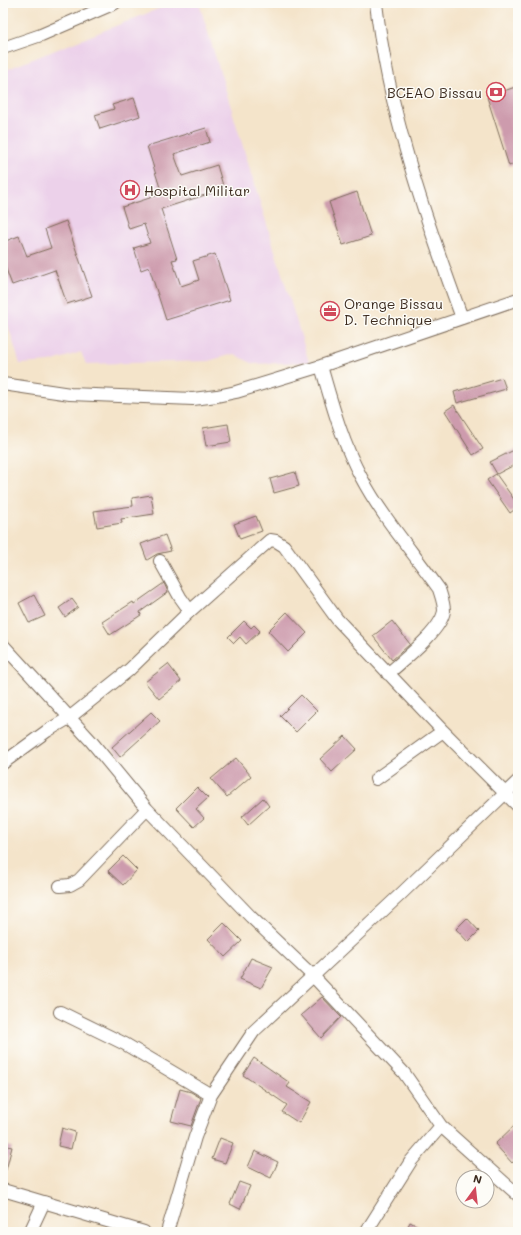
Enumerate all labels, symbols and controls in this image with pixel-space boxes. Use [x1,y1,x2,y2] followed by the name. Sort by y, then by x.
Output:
[485,81,507,103] bank icon: BCEAO Bissau
[387,83,482,102] place label: BCEAO Bissau
[119,179,141,201] hospital icon: Hospital Militar
[144,181,250,200] place label: Hospital Militar
[344,294,443,329] place label: Orange Bissau D. Technique
[319,300,341,322] office icon: Orange Bissau D. Technique
[455,1169,495,1209] north arrow
[472,1171,484,1187] text: N

